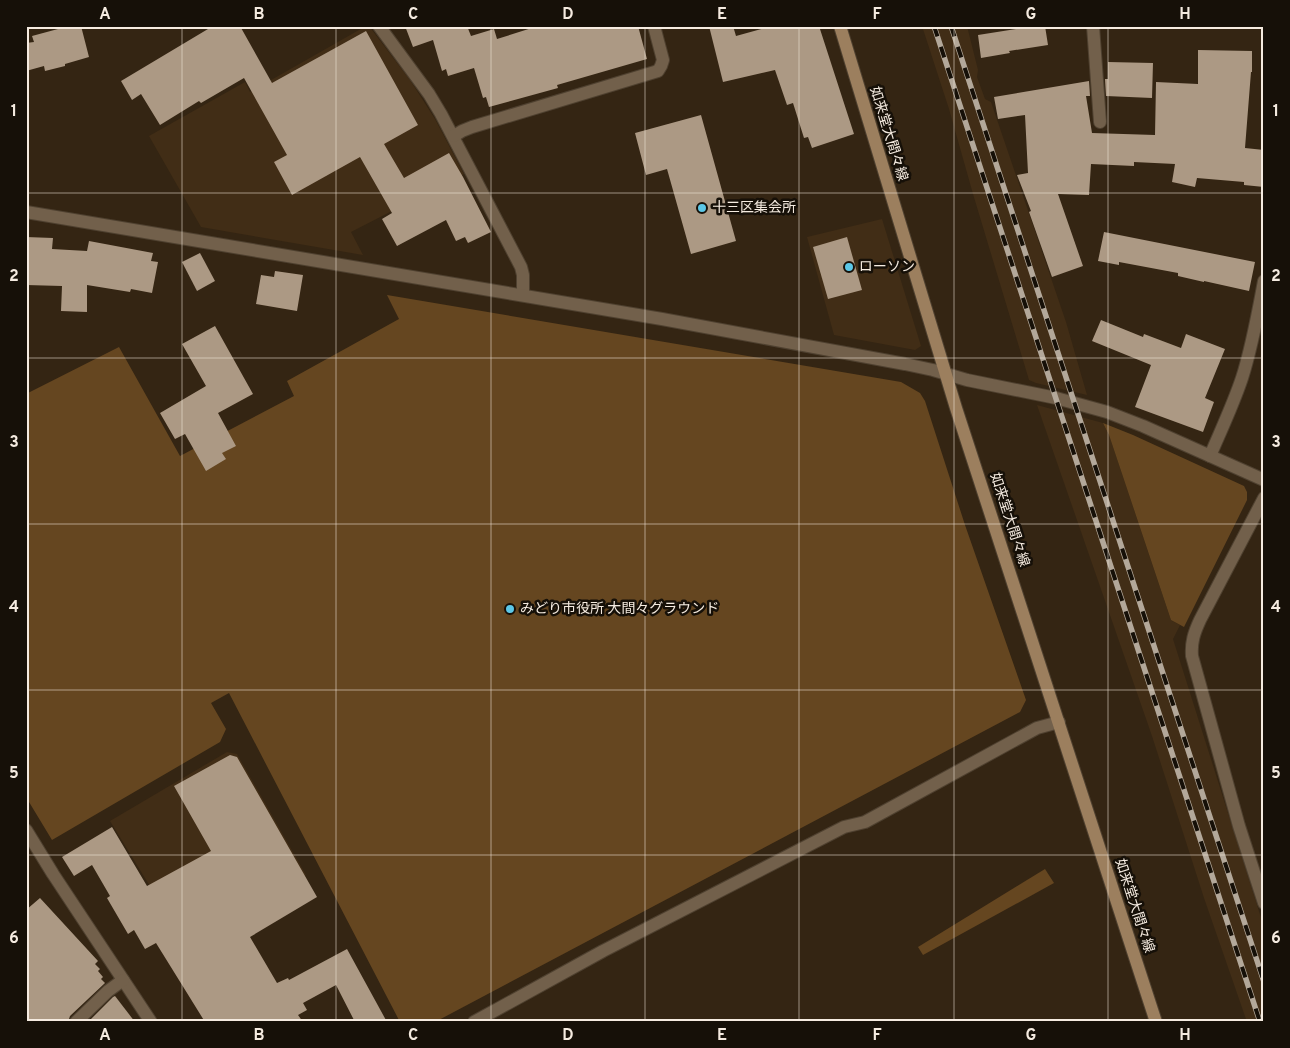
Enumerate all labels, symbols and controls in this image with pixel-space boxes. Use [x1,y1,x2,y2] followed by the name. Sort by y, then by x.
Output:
[99,5,111,25] text: A
[253,5,265,25] text: B
[408,5,418,25] text: C
[562,5,574,25] text: D
[717,5,727,25] text: E
[872,5,882,25] text: F
[1026,5,1036,25] text: G
[1179,5,1191,25] text: H
[866,85,910,183] street label: 如来堂大間々線
[11,102,17,122] text: 1
[1273,102,1279,122] text: 1
[712,200,796,217] place label: 十三区集会所
[696,202,708,214] marker: 十三区集会所
[859,259,915,276] place label: ローソン
[843,261,855,273] marker: ローソン
[9,267,19,287] text: 2
[1271,267,1281,287] text: 2
[9,433,19,453] text: 3
[1271,433,1281,453] text: 3
[986,471,1032,569] street label: 如来堂大間々線
[9,598,19,618] text: 4
[1271,598,1281,618] text: 4
[520,601,719,618] place label: みどり市役所 大間々グラウンド
[504,603,516,615] marker: みどり市役所 大間々グラウンド
[9,764,19,784] text: 5
[1271,764,1281,784] text: 5
[1111,857,1157,955] street label: 如来堂大間々線
[9,929,19,949] text: 6
[1271,929,1281,949] text: 6
[99,1026,111,1046] text: A
[253,1026,265,1046] text: B
[408,1026,418,1046] text: C
[562,1026,574,1046] text: D
[717,1026,727,1046] text: E
[872,1026,882,1046] text: F
[1026,1026,1036,1046] text: G
[1179,1026,1191,1046] text: H

